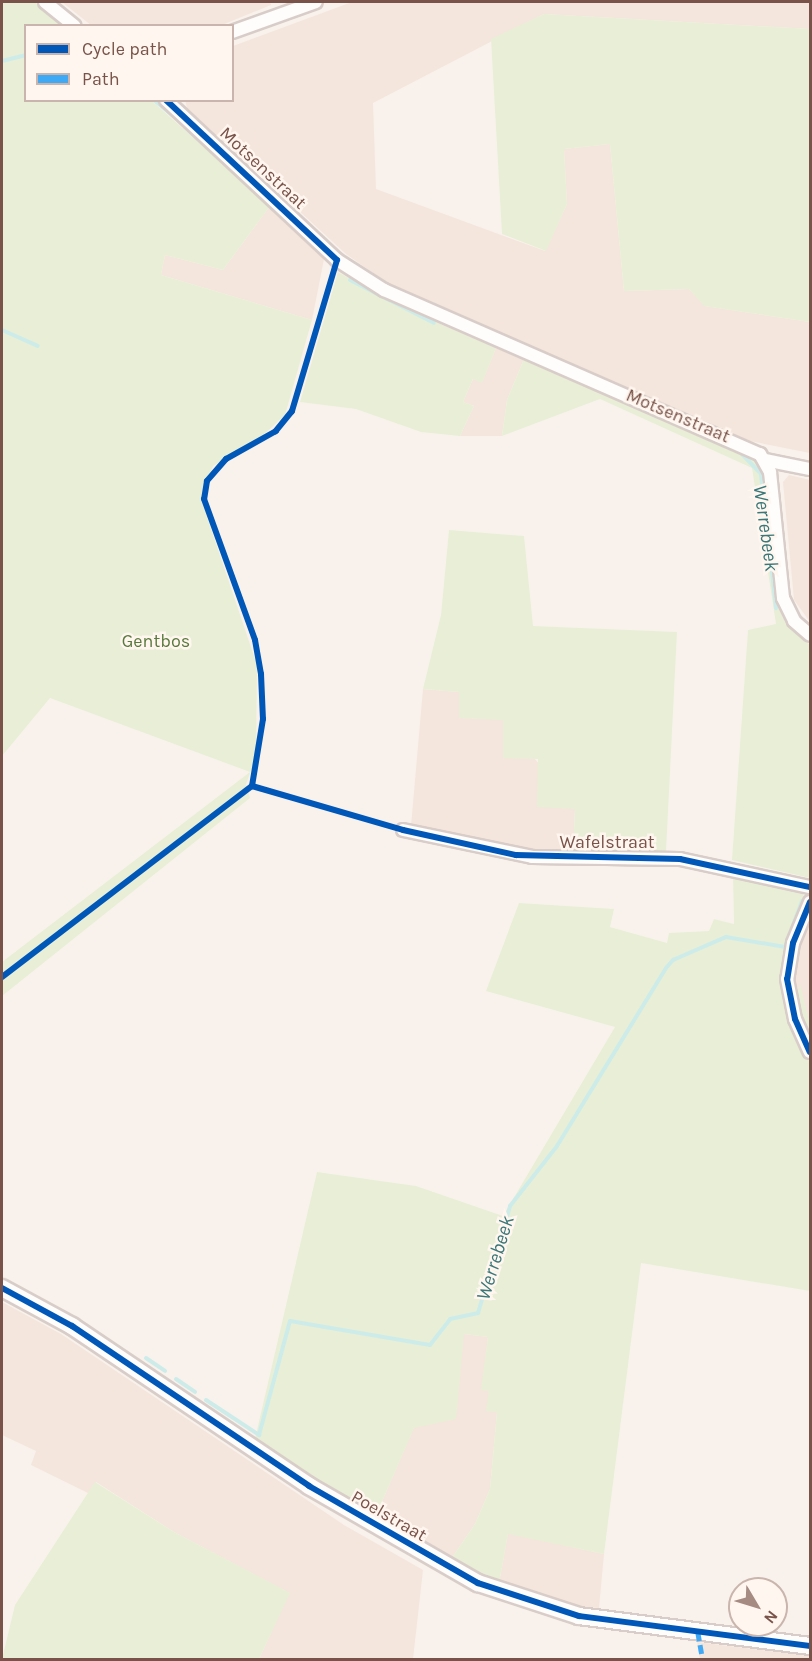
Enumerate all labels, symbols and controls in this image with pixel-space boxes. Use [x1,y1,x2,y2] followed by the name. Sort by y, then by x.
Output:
[24,24,234,102] legend
[82,38,167,60] text: Cycle path
[82,68,120,90] text: Path
[215,122,311,214] street label: Motsenstraat
[623,384,733,448] street label: Motsenstraat
[748,483,784,573] water label: Werrebeek
[122,630,190,652] park label: Gentbos
[559,831,655,853] street label: Wafelstraat
[471,1213,519,1303] water label: Werrebeek
[347,1486,431,1546] street label: Poelstraat
[728,1577,788,1637] north arrow
[760,1607,782,1628] text: N

